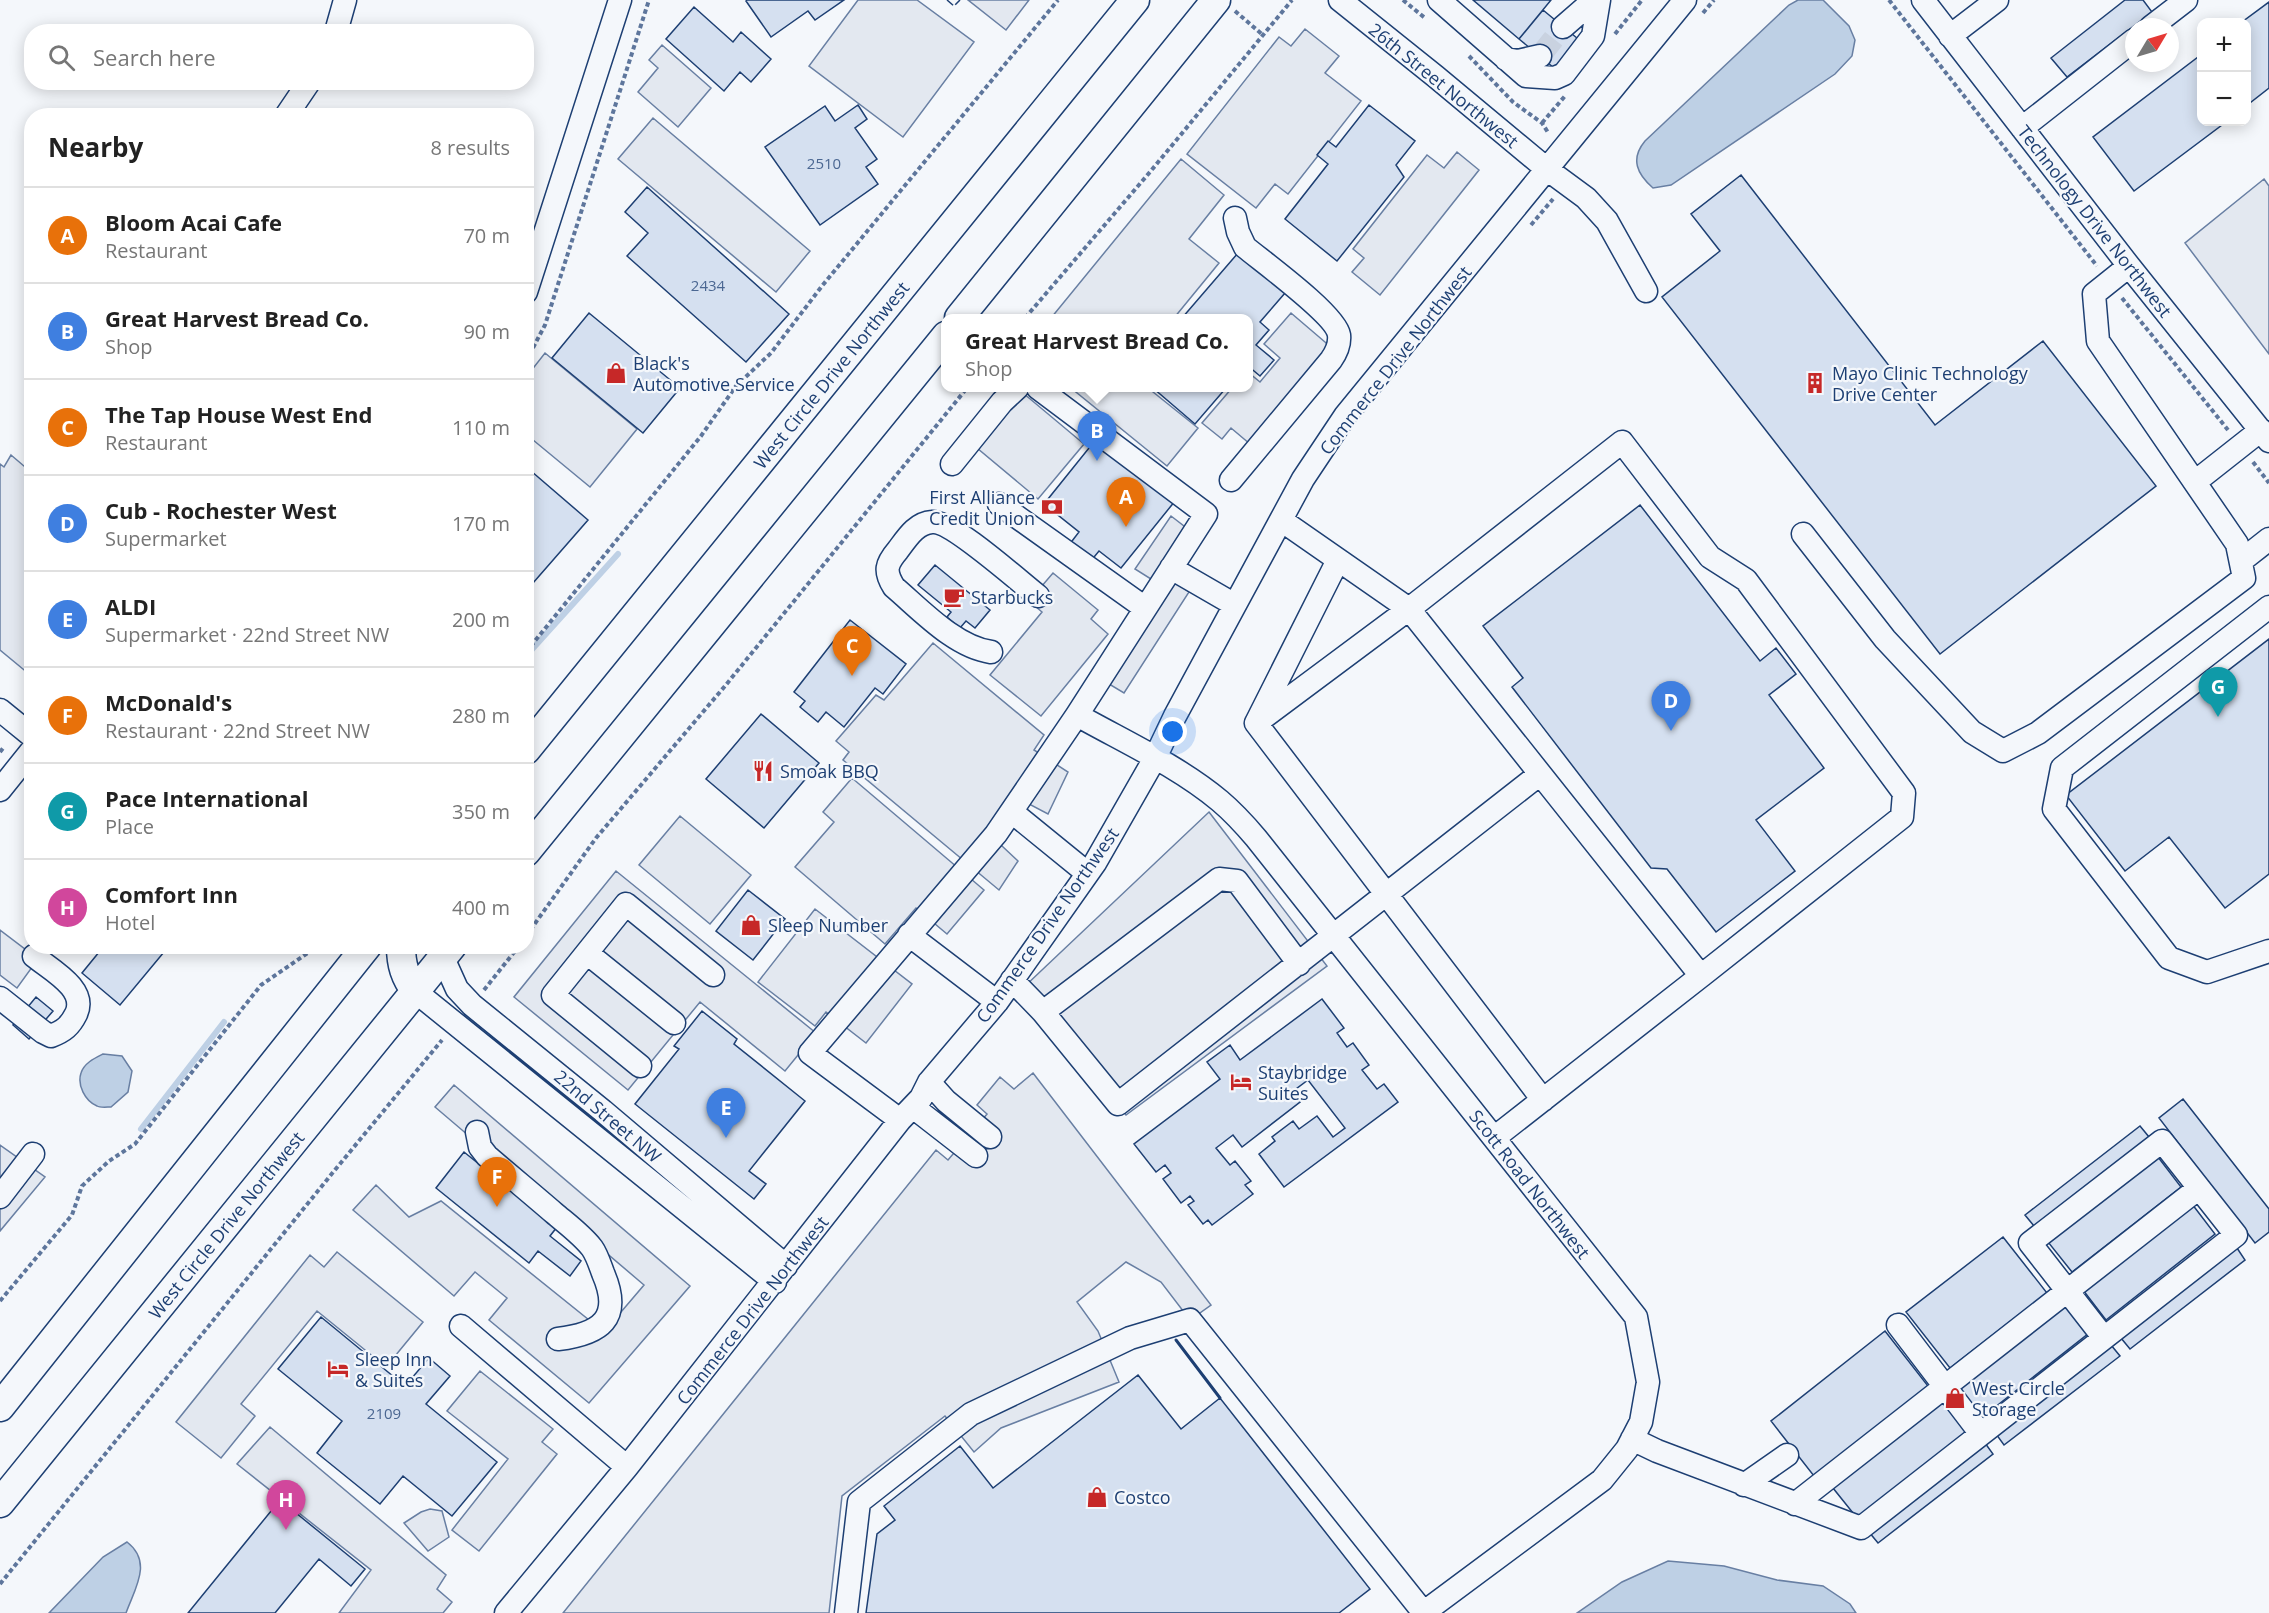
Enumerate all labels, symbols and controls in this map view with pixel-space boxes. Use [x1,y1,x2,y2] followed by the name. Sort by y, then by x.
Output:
[1364,17,1524,153] street label: 26th Street Northwest
[2125,18,2179,72] north arrow
[2197,18,2251,126] map controls
[2197,18,2251,72] button: +
[24,24,534,90] search box
[45,41,78,74] icon: search
[93,42,216,72] text: Search here
[2197,72,2251,126] button: −
[2012,120,2178,322] street label: Technology Drive Northwest
[48,129,143,165] text: Nearby
[430,134,510,161] text: 8 results
[807,153,841,173] house number: 2510
[105,207,282,237] text: Bloom Acai Cafe
[61,222,74,249] text: A
[463,222,510,249] text: 70 m
[105,237,207,264] text: Restaurant
[1314,261,1476,459] street label: Commerce Drive Northwest
[691,275,726,295] house number: 2434
[748,276,914,474] street label: West Circle Drive Northwest
[105,303,369,333] text: Great Harvest Bread Co.
[941,314,1253,392] popup
[61,318,74,345] text: B
[463,318,510,345] text: 90 m
[965,325,1229,355] text: Great Harvest Bread Co.
[105,333,153,360] text: Shop
[633,351,795,396] place label: Black's Automotive Service
[965,355,1013,382] text: Shop
[604,361,628,385] shop icon: Black's Automotive Service
[1832,361,2029,406] place label: Mayo Clinic Technology Drive Center
[1803,371,1827,395] building icon: Mayo Clinic Technology Drive Center
[105,399,372,429] text: The Tap House West End
[1078,412,1116,461] pin: B
[61,414,74,441] text: C
[452,414,510,441] text: 110 m
[105,429,207,456] text: Restaurant
[1106,478,1146,527] pin: A
[929,485,1035,530] place label: First Alliance Credit Union
[105,495,337,525] text: Cub - Rochester West
[1040,495,1064,519] bank icon: First Alliance Credit Union
[60,510,75,537] text: D
[452,510,510,537] text: 170 m
[105,525,227,552] text: Supermarket
[942,585,966,609] cafe icon: Starbucks
[971,585,1053,609] place label: Starbucks
[105,591,156,621] text: ALDI
[62,606,73,633] text: E
[452,606,510,633] text: 200 m
[105,621,389,648] text: Supermarket · 22nd Street NW
[832,626,872,676] pin: C
[2198,668,2238,717] pin: G
[1652,682,1690,731] pin: D
[105,687,232,717] text: McDonald's
[62,702,73,729] text: F
[452,702,510,729] text: 280 m
[105,717,370,744] text: Restaurant · 22nd Street NW
[1158,717,1187,746] your location
[751,759,775,783] restaurant icon: Smoak BBQ
[780,759,879,783] place label: Smoak BBQ
[105,783,309,813] text: Pace International
[60,798,75,825] text: G
[452,798,510,825] text: 350 m
[105,813,154,840] text: Place
[970,823,1124,1027] street label: Commerce Drive Northwest
[105,879,238,909] text: Comfort Inn
[60,894,75,921] text: H
[452,894,510,921] text: 400 m
[105,909,155,936] text: Hotel
[739,913,763,937] shop icon: Sleep Number
[768,913,889,937] place label: Sleep Number
[1258,1060,1347,1105] place label: Staybridge Suites
[550,1064,667,1168] street label: 22nd Street NW
[1229,1070,1253,1094] hotel icon: Staybridge Suites
[706,1088,746,1138] pin: E
[1464,1105,1596,1263] street label: Scott Road Northwest
[143,1126,309,1324] street label: West Circle Drive Northwest
[478,1158,516,1207] pin: F
[671,1211,833,1409] street label: Commerce Drive Northwest
[355,1347,432,1392] place label: Sleep Inn & Suites
[326,1357,350,1381] hotel icon: Sleep Inn & Suites
[1972,1376,2065,1421] place label: West Circle Storage
[1943,1386,1967,1410] shop icon: West Circle Storage
[367,1403,401,1423] house number: 2109
[266,1480,306,1530] pin: H
[1085,1485,1109,1509] shop icon: Costco
[1114,1485,1171,1509] place label: Costco

